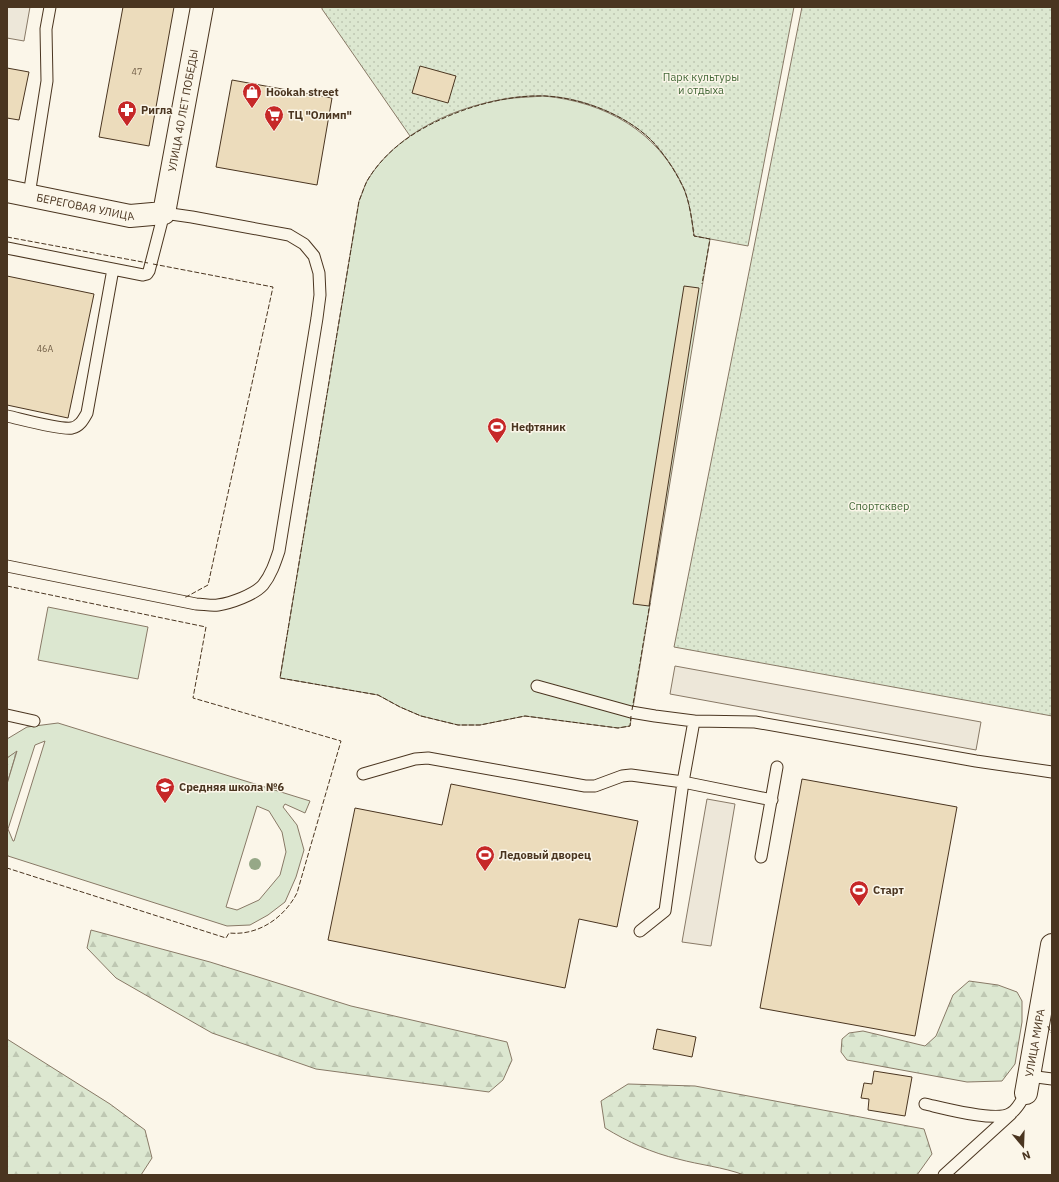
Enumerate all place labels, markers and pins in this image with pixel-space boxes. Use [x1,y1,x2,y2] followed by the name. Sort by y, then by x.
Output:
[241,81,263,109] shop icon: Hookah street
[266,85,339,99] place label: Hookah street
[116,99,138,127] pharmacy icon: Ригла
[141,103,172,117] place label: Ригла
[263,104,285,132] supermarket icon: ТЦ "Олимп"
[288,108,352,122] place label: ТЦ "Олимп"
[486,416,508,444] sports icon: Нефтяник
[511,420,566,434] place label: Нефтяник
[154,776,176,804] school or university icon: Средняя школа №6
[179,780,284,794] place label: Средняя школа №6
[474,844,496,872] sports icon: Ледовый дворец
[499,848,591,862] place label: Ледовый дворец
[848,879,870,907] sports icon: Старт
[873,883,904,897] place label: Старт

